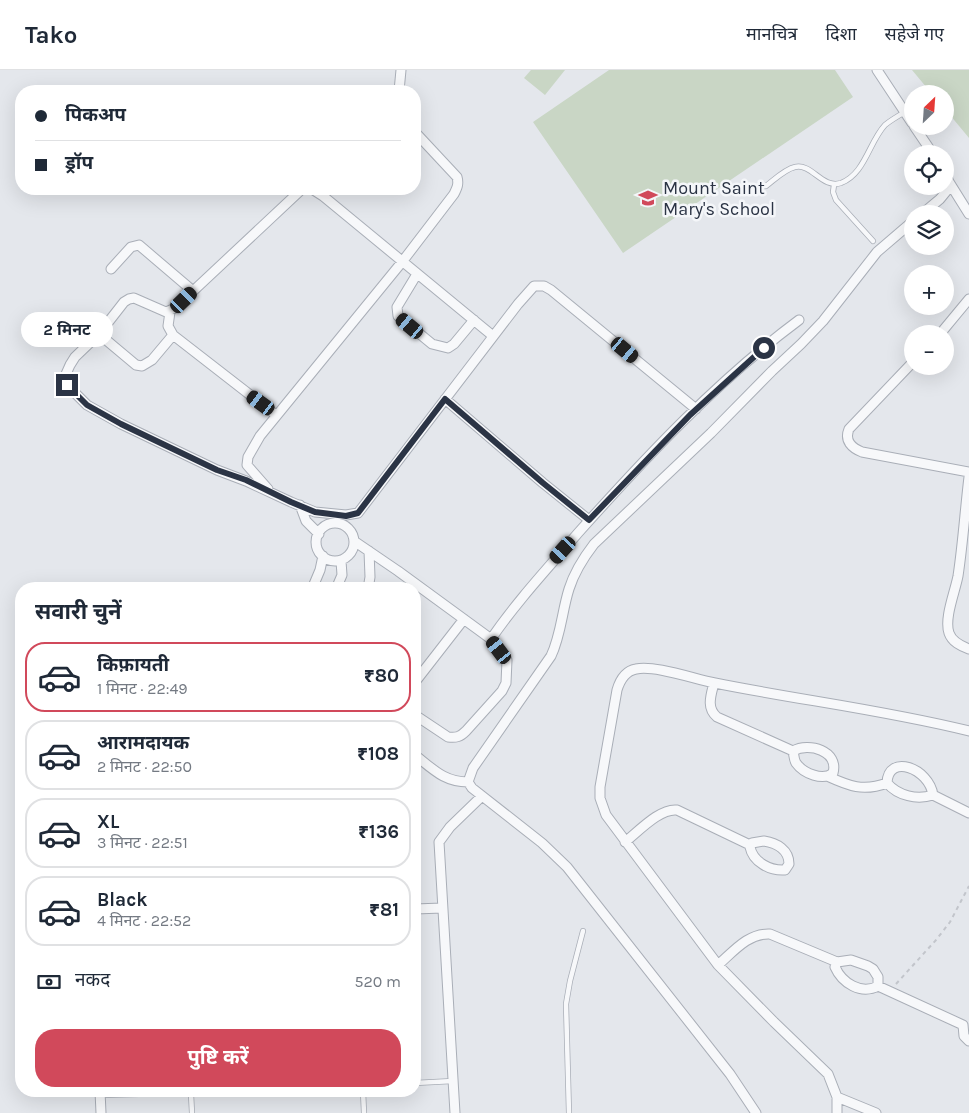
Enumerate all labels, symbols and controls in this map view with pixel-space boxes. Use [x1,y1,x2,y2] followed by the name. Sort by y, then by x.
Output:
[25,21,77,49] text: Tako
[746,23,797,45] text: मानचित्र
[825,23,857,45] text: दिशा
[885,23,944,45] text: सहेजे गए
[904,85,954,135] north arrow
[904,85,954,375] map controls
[65,104,126,126] text: पिकअप
[904,145,954,195] button: locate
[65,152,93,174] text: ड्रॉप
[663,177,775,220] place label: Mount Saint Mary's School
[637,187,659,209] school or university icon: Mount Saint Mary's School
[904,205,954,255] button: layers
[904,265,954,315] button: +
[167,284,200,316] car
[393,311,426,341] car
[21,312,113,348] callout: 2 मिनट
[43,320,91,339] text: 2 मिनट
[904,325,954,375] button: −
[608,335,641,365] car
[753,337,775,359] route start
[56,374,78,396] route end
[244,388,277,418] car
[547,534,578,566] car
[35,599,122,625] text: सवारी चुनें
[483,634,514,666] car
[97,654,169,676] text: किफ़ायती
[37,655,82,700] icon: car
[364,665,399,687] text: ₹80
[97,679,188,698] text: 1 मिनट · 22:49
[97,732,189,754] text: आरामदायक
[37,733,82,778] icon: car
[357,743,399,765] text: ₹108
[97,757,192,776] text: 2 मिनट · 22:50
[37,811,82,856] icon: car
[97,811,119,833] text: XL
[358,821,399,843] text: ₹136
[97,833,188,852] text: 3 मिनट · 22:51
[37,889,82,934] icon: car
[97,889,148,911] text: Black
[369,899,399,921] text: ₹81
[97,911,191,930] text: 4 मिनट · 22:52
[35,968,63,996] icon: cash
[75,969,110,991] text: नकद
[354,972,401,991] text: 520 m
[35,1029,401,1087] button: पुष्टि करें

